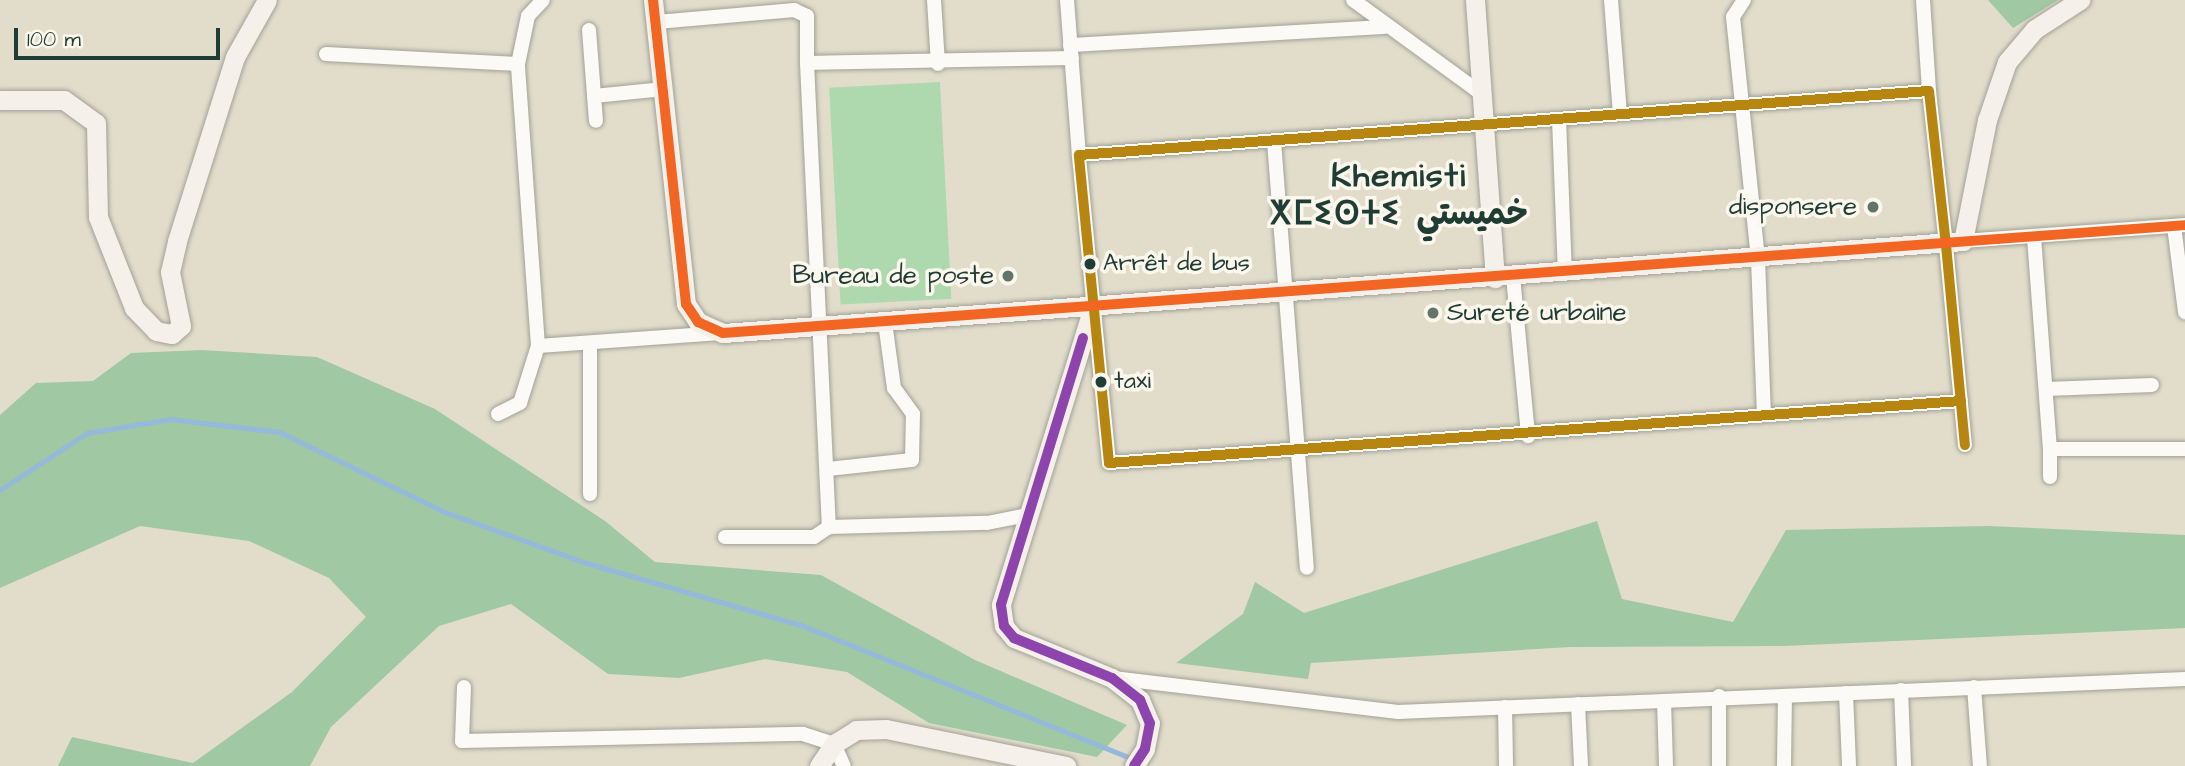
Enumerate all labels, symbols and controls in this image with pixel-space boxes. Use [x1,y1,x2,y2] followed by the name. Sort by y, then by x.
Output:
[18,14,224,58] scale bar
[27,25,81,54] text: 100 m
[1277,157,1521,235] district label: Khemisti ⵅⵎⵉⵙⵜⵉ خميستي
[1729,191,1857,223] place label: disponsere
[1863,197,1883,217] marker: disponsere
[1103,250,1250,278] place label: Arrêt de bus
[1083,257,1097,271] marker: Arrêt de bus
[793,260,994,292] place label: Bureau de poste
[1000,268,1016,284] marker: Bureau de poste
[1447,297,1627,329] place label: Sureté urbaine
[1425,305,1441,321] marker: Sureté urbaine
[1114,368,1151,396] place label: taxi
[1094,375,1108,389] marker: taxi

